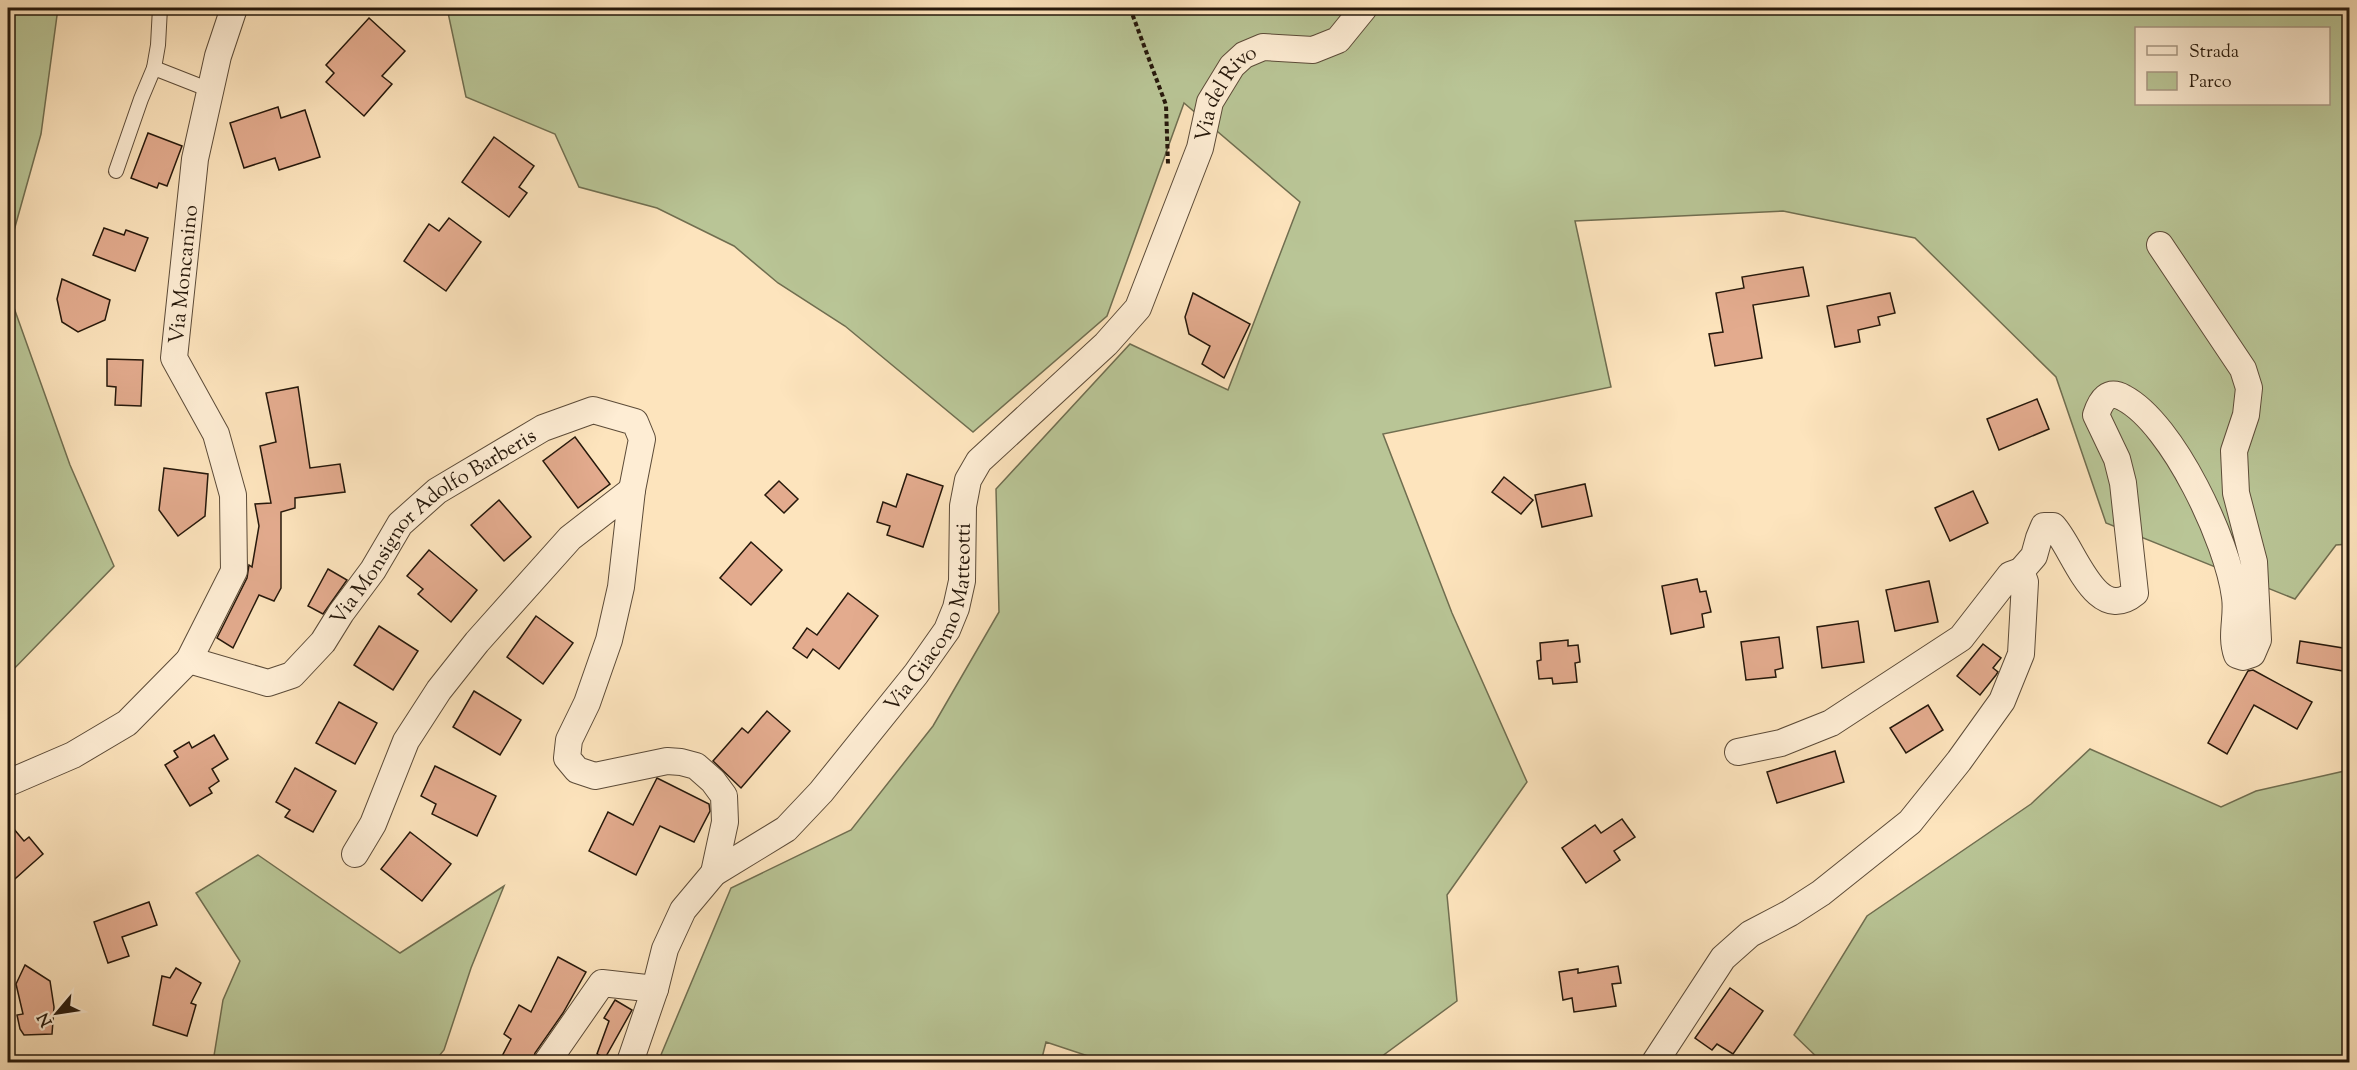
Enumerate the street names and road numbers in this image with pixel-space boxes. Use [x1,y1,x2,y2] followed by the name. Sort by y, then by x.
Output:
[1189,38,1262,145] street label: Via del Rivo
[163,203,207,346] street label: Via Moncanino
[324,422,543,632] street label: Via Monsignor Adolfo Barberis
[878,523,980,719] street label: Via Giacomo Matteotti

